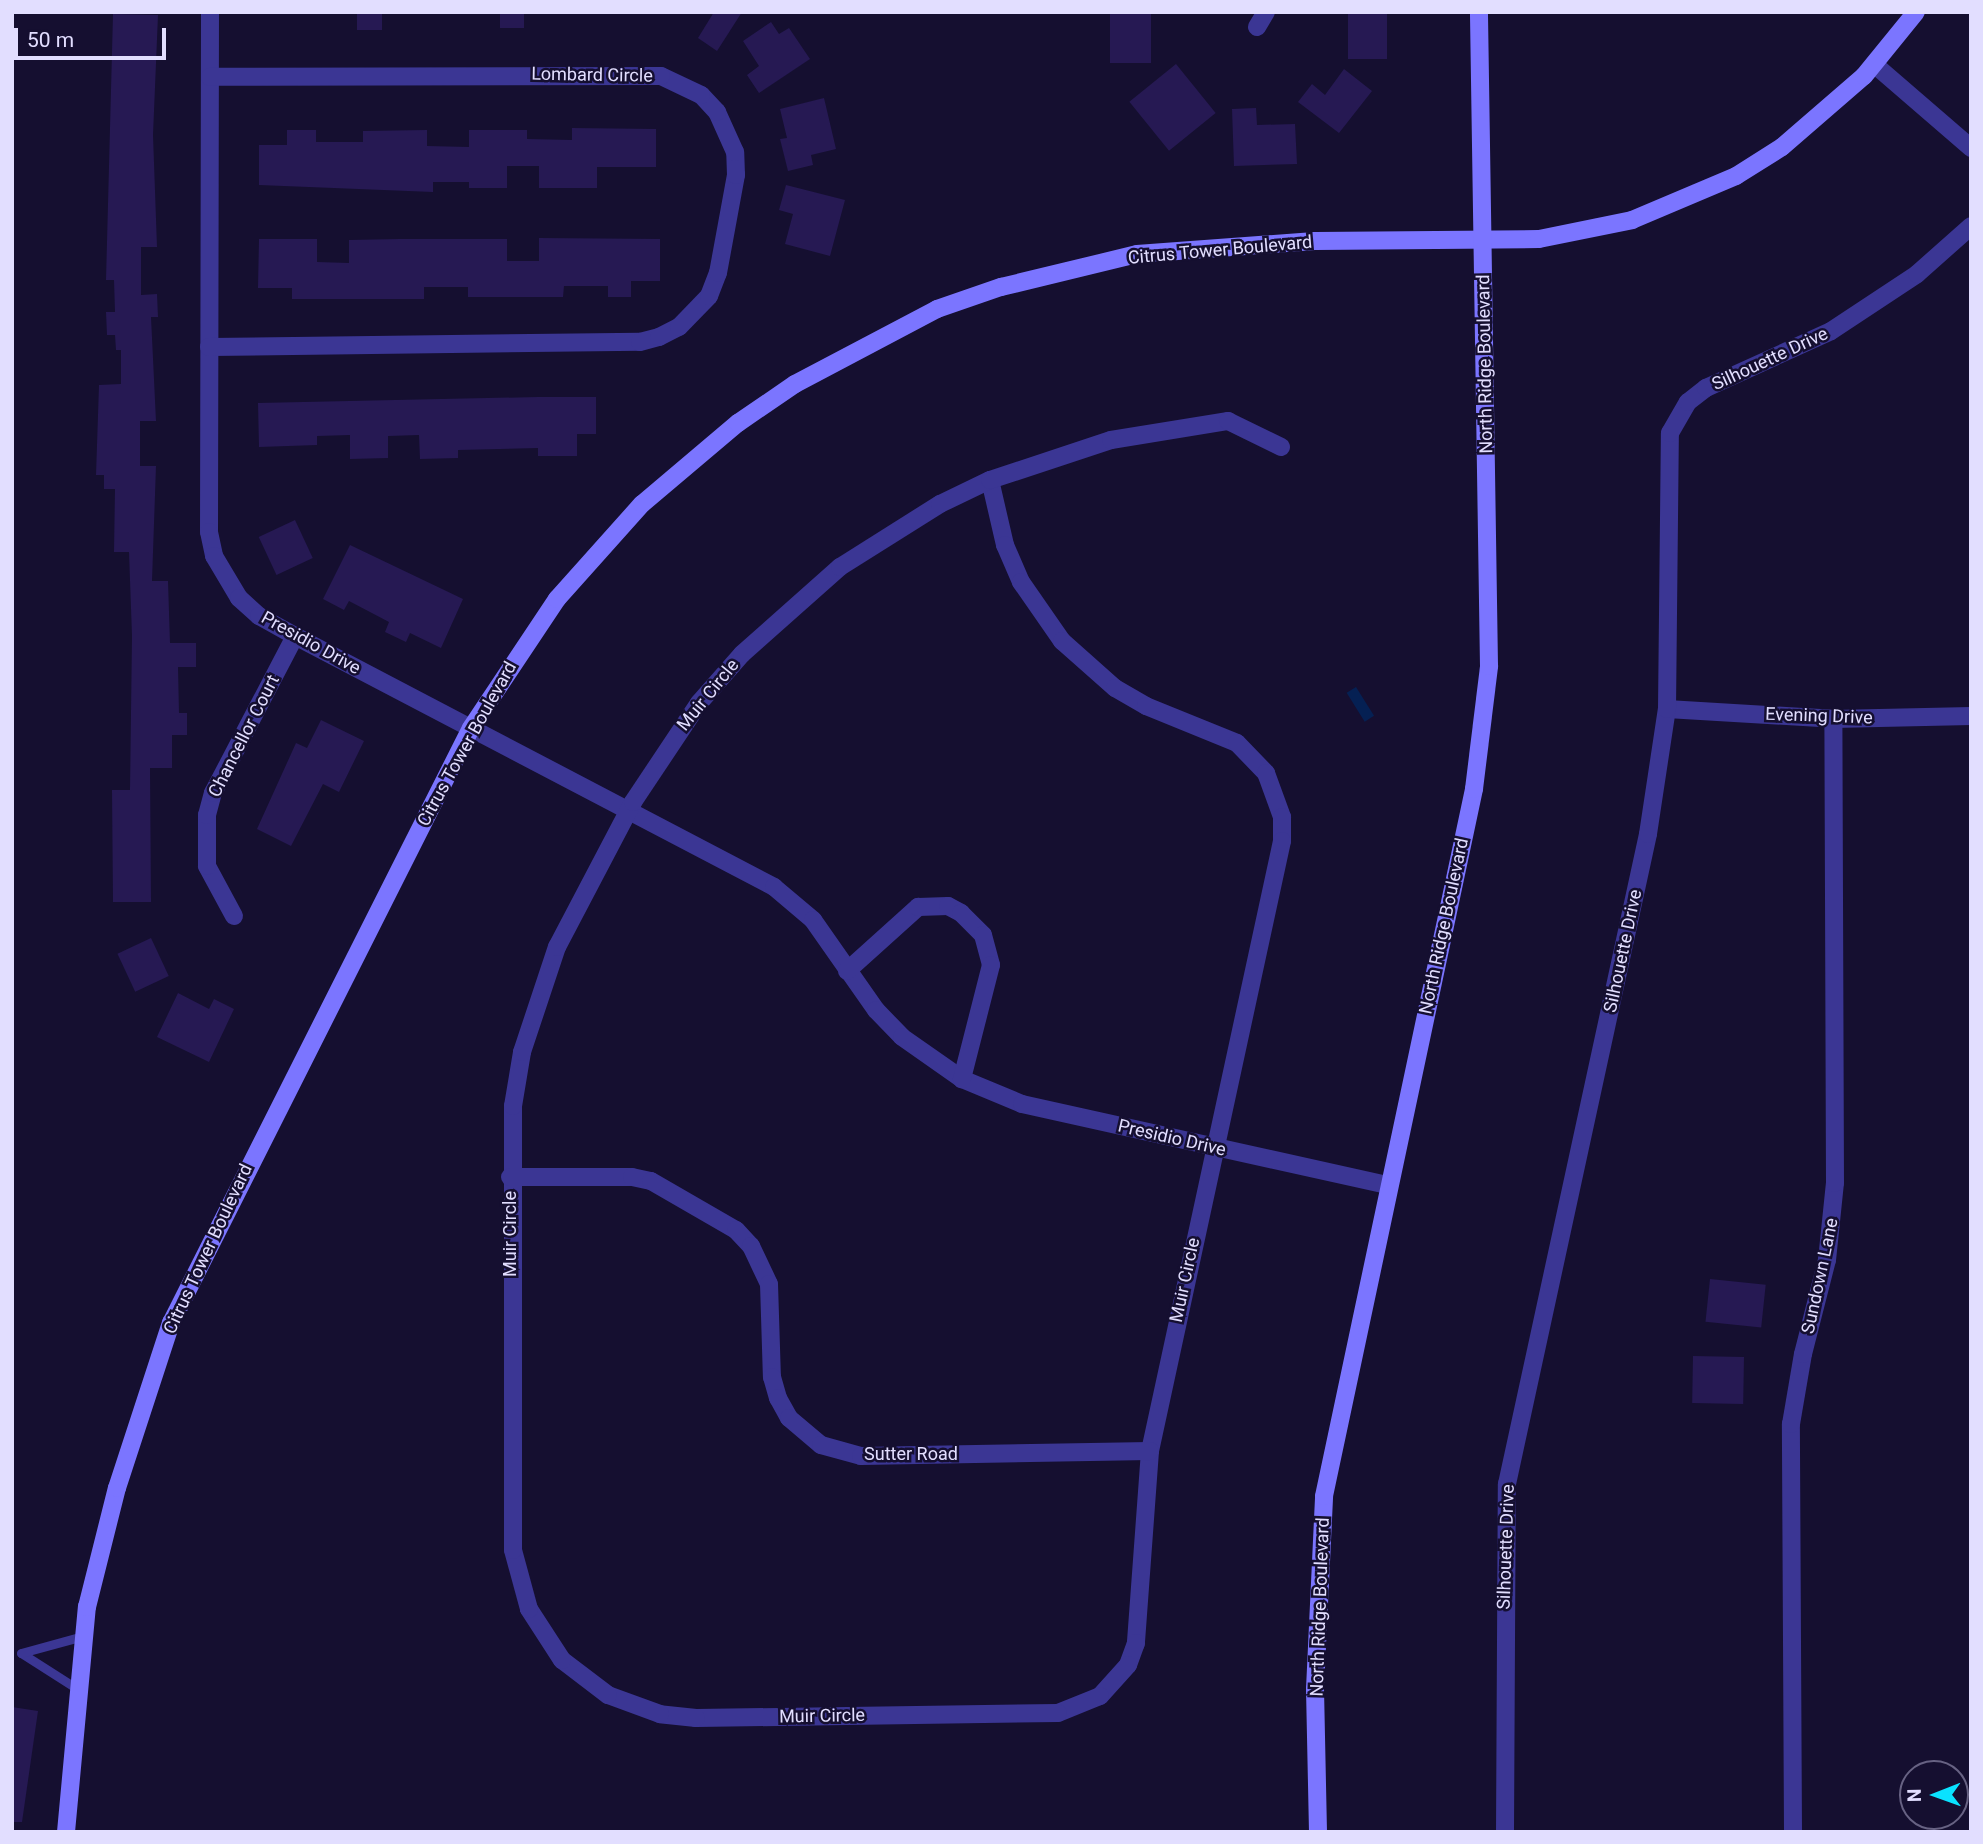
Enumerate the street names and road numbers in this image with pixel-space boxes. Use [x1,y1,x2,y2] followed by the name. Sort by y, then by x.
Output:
[531,63,653,87] street label: Lombard Circle
[1127,231,1313,269] street label: Citrus Tower Boulevard
[1473,274,1497,454] street label: North Ridge Boulevard
[1709,323,1831,395] street label: Silhouette Drive
[258,607,364,679] street label: Presidio Drive
[673,655,743,735] street label: Muir Circle
[413,658,521,830] street label: Citrus Tower Boulevard
[204,671,284,801] street label: Chancellor Court
[1765,703,1873,729] street label: Evening Drive
[1415,836,1473,1016] street label: North Ridge Boulevard
[1599,887,1647,1015] street label: Silhouette Drive
[1116,1115,1228,1161] street label: Presidio Drive
[159,1161,257,1337] street label: Citrus Tower Boulevard
[499,1191,521,1277] street label: Muir Circle
[1797,1216,1843,1336] street label: Sundown Lane
[1166,1236,1204,1324] street label: Muir Circle
[864,1443,958,1465] street label: Sutter Road
[1493,1484,1519,1610] street label: Silhouette Drive
[1306,1517,1334,1697] street label: North Ridge Boulevard
[779,1704,865,1728] street label: Muir Circle

